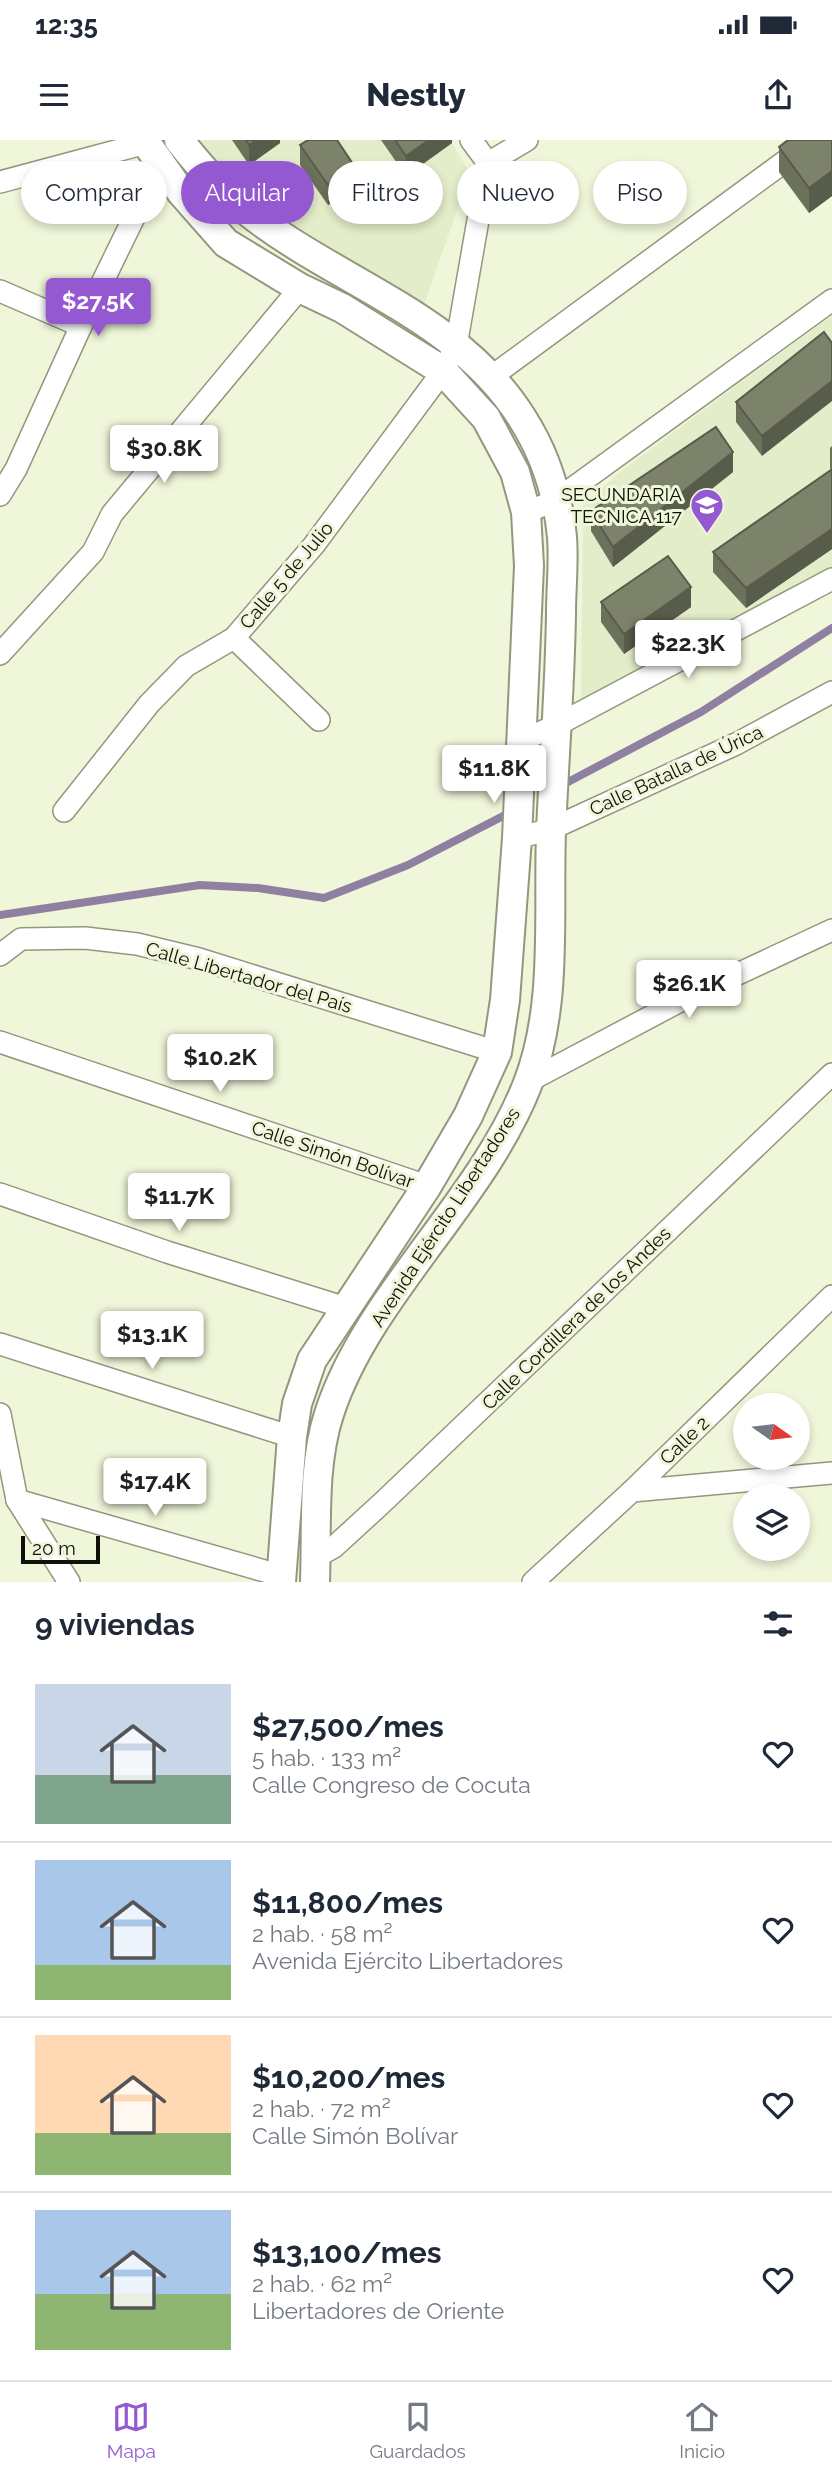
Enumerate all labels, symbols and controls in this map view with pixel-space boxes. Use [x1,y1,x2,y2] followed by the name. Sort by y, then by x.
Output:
[35,10,98,40] text: 12:35
[35,76,73,114] icon: menu
[366,76,466,113] text: Nestly
[759,76,797,114] icon: share
[21,161,167,224] chip: Comprar
[181,161,314,224] chip: Alquilar
[328,161,443,224] chip: Filtros
[457,161,579,224] chip: Nuevo
[593,161,687,224] chip: Piso
[41,278,155,338] pin: $27.5K
[62,287,134,314] text: $27.5K
[107,426,221,485] pin: $30.8K
[126,434,202,461] text: $30.8K
[561,483,682,527] place label: SECUNDARIA TECNICA 117
[688,486,726,535] school or university icon: SECUNDARIA TECNICA 117
[235,517,337,633] street label: Calle 5 de Julio
[631,620,745,680] pin: $22.3K
[651,629,725,656] text: $22.3K
[586,720,766,820] street label: Calle Batalla de Úrica
[437,746,551,805] pin: $11.8K
[458,754,530,781] text: $11.8K
[143,937,355,1017] street label: Calle Libertador del País
[632,960,746,1020] pin: $26.1K
[652,969,726,996] text: $26.1K
[163,1034,277,1094] pin: $10.2K
[183,1043,257,1070] text: $10.2K
[366,1103,524,1331] street label: Avenida Ejército Libertadores
[249,1116,417,1192] street label: Calle Simón Bolívar
[122,1174,236,1233] pin: $11.7K
[144,1182,214,1209] text: $11.7K
[477,1222,675,1414] street label: Calle Cordillera de los Andes
[95,1312,209,1371] pin: $13.1K
[117,1320,187,1347] text: $13.1K
[733,1393,810,1470] north arrow
[733,1393,810,1561] map controls
[655,1411,713,1469] street label: Calle 2
[98,1458,212,1518] pin: $17.4K
[119,1467,191,1494] text: $17.4K
[733,1484,810,1561] button: layers
[21,1533,100,1565] scale bar
[32,1537,76,1559] text: 20 m
[759,1605,797,1643] icon: filters
[35,1607,195,1642] text: 9 viviendas
[252,1709,444,1744] text: $27,500/mes
[91,1712,175,1796] icon: home
[759,1735,797,1773] icon: heart
[252,1744,401,1771] text: 5 hab. · 133 m²
[252,1771,531,1798] text: Calle Congreso de Cocuta
[252,1885,443,1920] text: $11,800/mes
[91,1888,175,1972] icon: home
[759,1911,797,1949] icon: heart
[252,1920,393,1947] text: 2 hab. · 58 m²
[252,1947,563,1974] text: Avenida Ejército Libertadores
[252,2060,445,2095] text: $10,200/mes
[91,2063,175,2147] icon: home
[759,2086,797,2124] icon: heart
[252,2095,391,2122] text: 2 hab. · 72 m²
[252,2122,458,2149] text: Calle Simón Bolívar
[252,2235,442,2270] text: $13,100/mes
[91,2238,175,2322] icon: home
[759,2261,797,2299] icon: heart
[252,2270,392,2297] text: 2 hab. · 62 m²
[252,2297,504,2324] text: Libertadores de Oriente
[107,2398,156,2462] tab: Mapa
[370,2398,466,2462] tab: Guardados
[679,2398,725,2462] tab: Inicio

